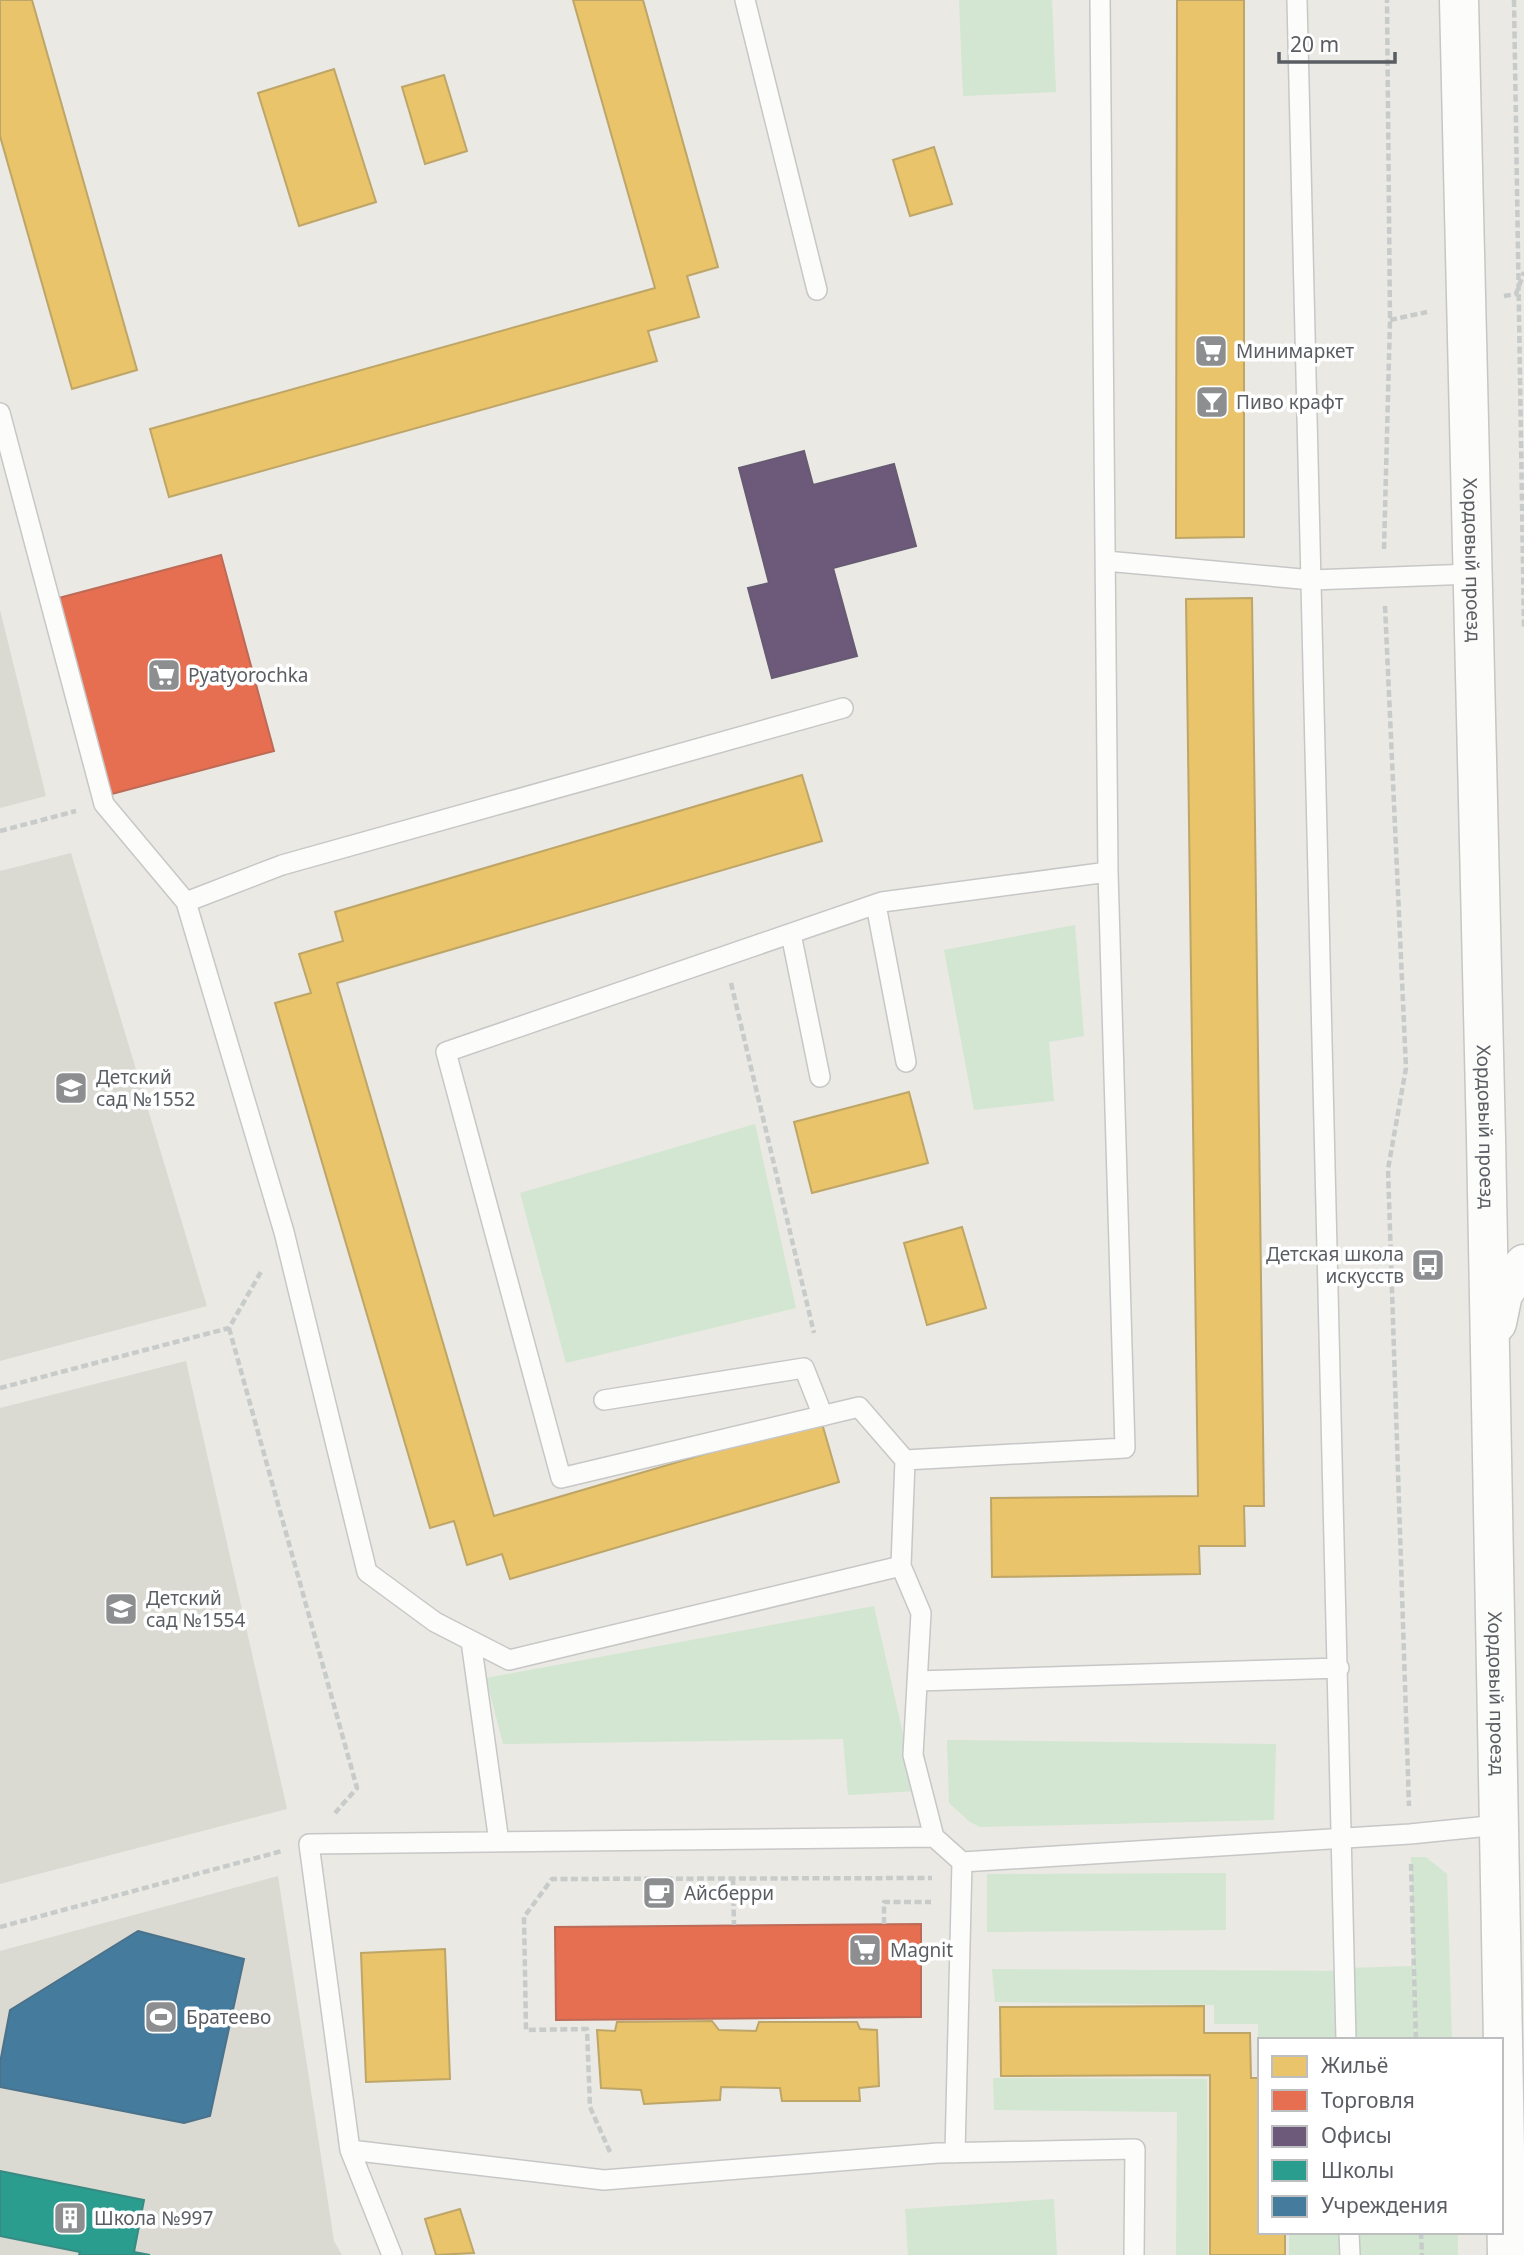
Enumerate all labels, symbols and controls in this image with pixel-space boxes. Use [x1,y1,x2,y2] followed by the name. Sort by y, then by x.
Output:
[1279,21,1394,65] scale bar
[1290,30,1339,58] text: 20 m
[1192,332,1230,370] supermarket icon: Минимаркет
[1236,338,1354,364] place label: Минимаркет
[1193,383,1231,421] bar icon: Пиво крафт
[1236,389,1344,415] place label: Пиво крафт
[1457,478,1487,643] street label: Хордовый проезд
[145,656,183,694] supermarket icon: Pyatyorochka
[188,662,309,688] place label: Pyatyorochka
[1471,1044,1500,1209] street label: Хордовый проезд
[96,1064,195,1112] place label: Детский сад №1552
[52,1069,90,1107] school or university icon: Детский сад №1552
[1266,1241,1404,1289] place label: Детская школа искусств
[1409,1246,1447,1284] bus stop icon: Детская школа искусств
[146,1585,245,1633] place label: Детский сад №1554
[102,1590,140,1628] school or university icon: Детский сад №1554
[1482,1611,1511,1776] street label: Хордовый проезд
[640,1874,678,1912] cafe icon: Айсберри
[684,1880,774,1906] place label: Айсберри
[846,1931,884,1969] supermarket icon: Magnit
[890,1937,953,1963] place label: Magnit
[142,1998,180,2036] sports icon: Братеево
[186,2004,271,2030] place label: Братеево
[1258,2038,1503,2234] legend
[1321,2051,1388,2079] text: Жильё
[1321,2086,1415,2114] text: Торговля
[1321,2121,1392,2149] text: Офисы
[1321,2156,1394,2184] text: Школы
[1321,2191,1448,2219] text: Учреждения
[51,2199,89,2237] building icon: Школа №997
[94,2205,213,2231] place label: Школа №997

